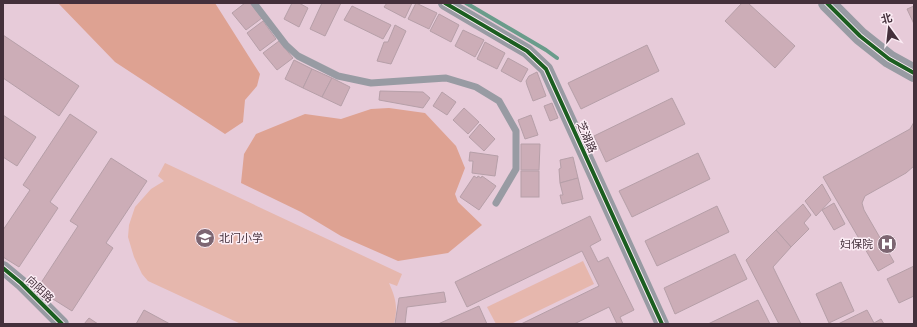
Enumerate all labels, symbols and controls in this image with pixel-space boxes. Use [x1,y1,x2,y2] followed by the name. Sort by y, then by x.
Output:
[869,8,909,48] north arrow
[880,11,893,26] text: 北
[575,119,599,155] street label: 芝湖路
[194,227,216,249] school or university icon: 北门小学
[219,232,263,244] place label: 北门小学
[876,233,898,255] hospital icon: 妇保院
[840,238,873,250] place label: 妇保院
[24,273,56,305] street label: 向阳路

